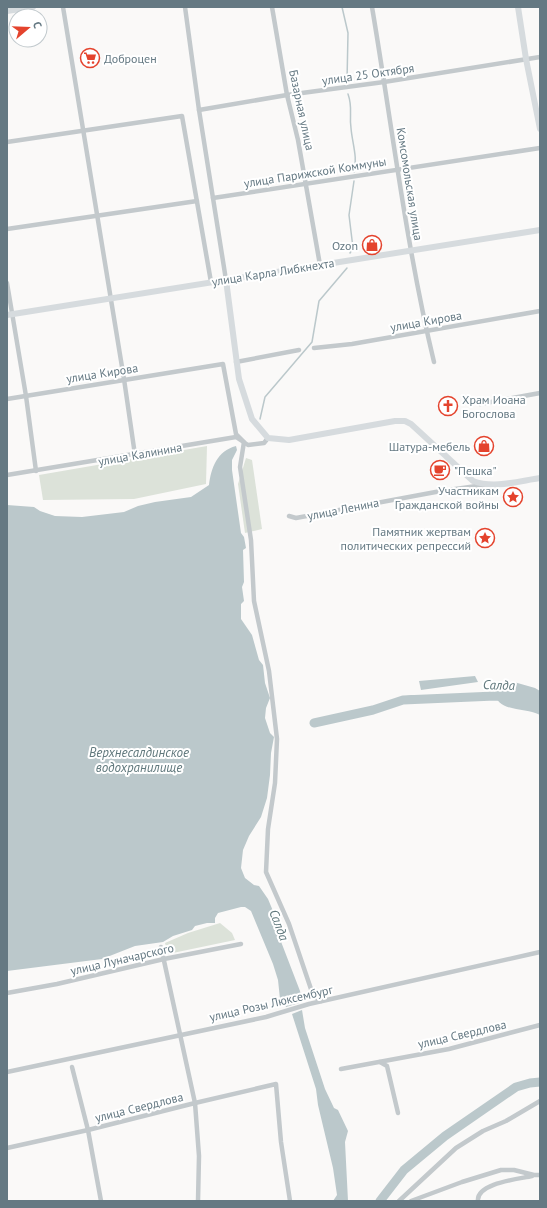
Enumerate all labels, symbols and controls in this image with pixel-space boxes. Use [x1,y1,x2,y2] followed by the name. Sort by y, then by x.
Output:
[8,8,48,48] north arrow
[30,20,45,30] text: С
[79,47,101,69] supermarket icon: Доброцен
[104,51,157,66] place label: Доброцен
[321,60,415,88] street label: улица 25 Октября
[286,68,318,152] street label: Базарная улица
[394,126,426,242] street label: Комсомольская улица
[243,153,387,191] street label: улица Парижской Коммуны
[361,234,383,256] shop icon: Ozon
[332,238,358,253] place label: Ozon
[211,255,335,289] street label: улица Карла Либкнехта
[389,307,463,335] street label: улица Кирова
[65,360,139,386] street label: улица Кирова
[462,392,526,421] place label: Храм Иоана Богослова
[437,395,459,417] church icon: Храм Иоана Богослова
[473,435,495,457] shop icon: Шатура-мебель
[97,439,183,469] street label: улица Калинина
[389,439,470,454] place label: Шатура-мебель
[429,459,451,481] cafe icon: "Пешка"
[454,463,497,478] place label: "Пешка"
[395,483,499,512] place label: Участникам Гражданской войны
[502,486,524,508] place icon: Участникам Гражданской войны
[306,495,380,523] street label: улица Ленина
[341,524,471,553] place label: Памятник жертвам политических репрессий
[474,527,496,549] place icon: Памятник жертвам политических репрессий
[483,676,516,694] water label: Салда
[89,744,189,776] water label: Верхнесалдинское водохранилище
[265,907,293,944] water label: Салда
[69,940,175,978] street label: улица Луначарского
[208,981,335,1025] street label: улица Розы Люксембург
[416,1017,508,1051] street label: улица Свердлова
[93,1089,185,1125] street label: улица Свердлова

